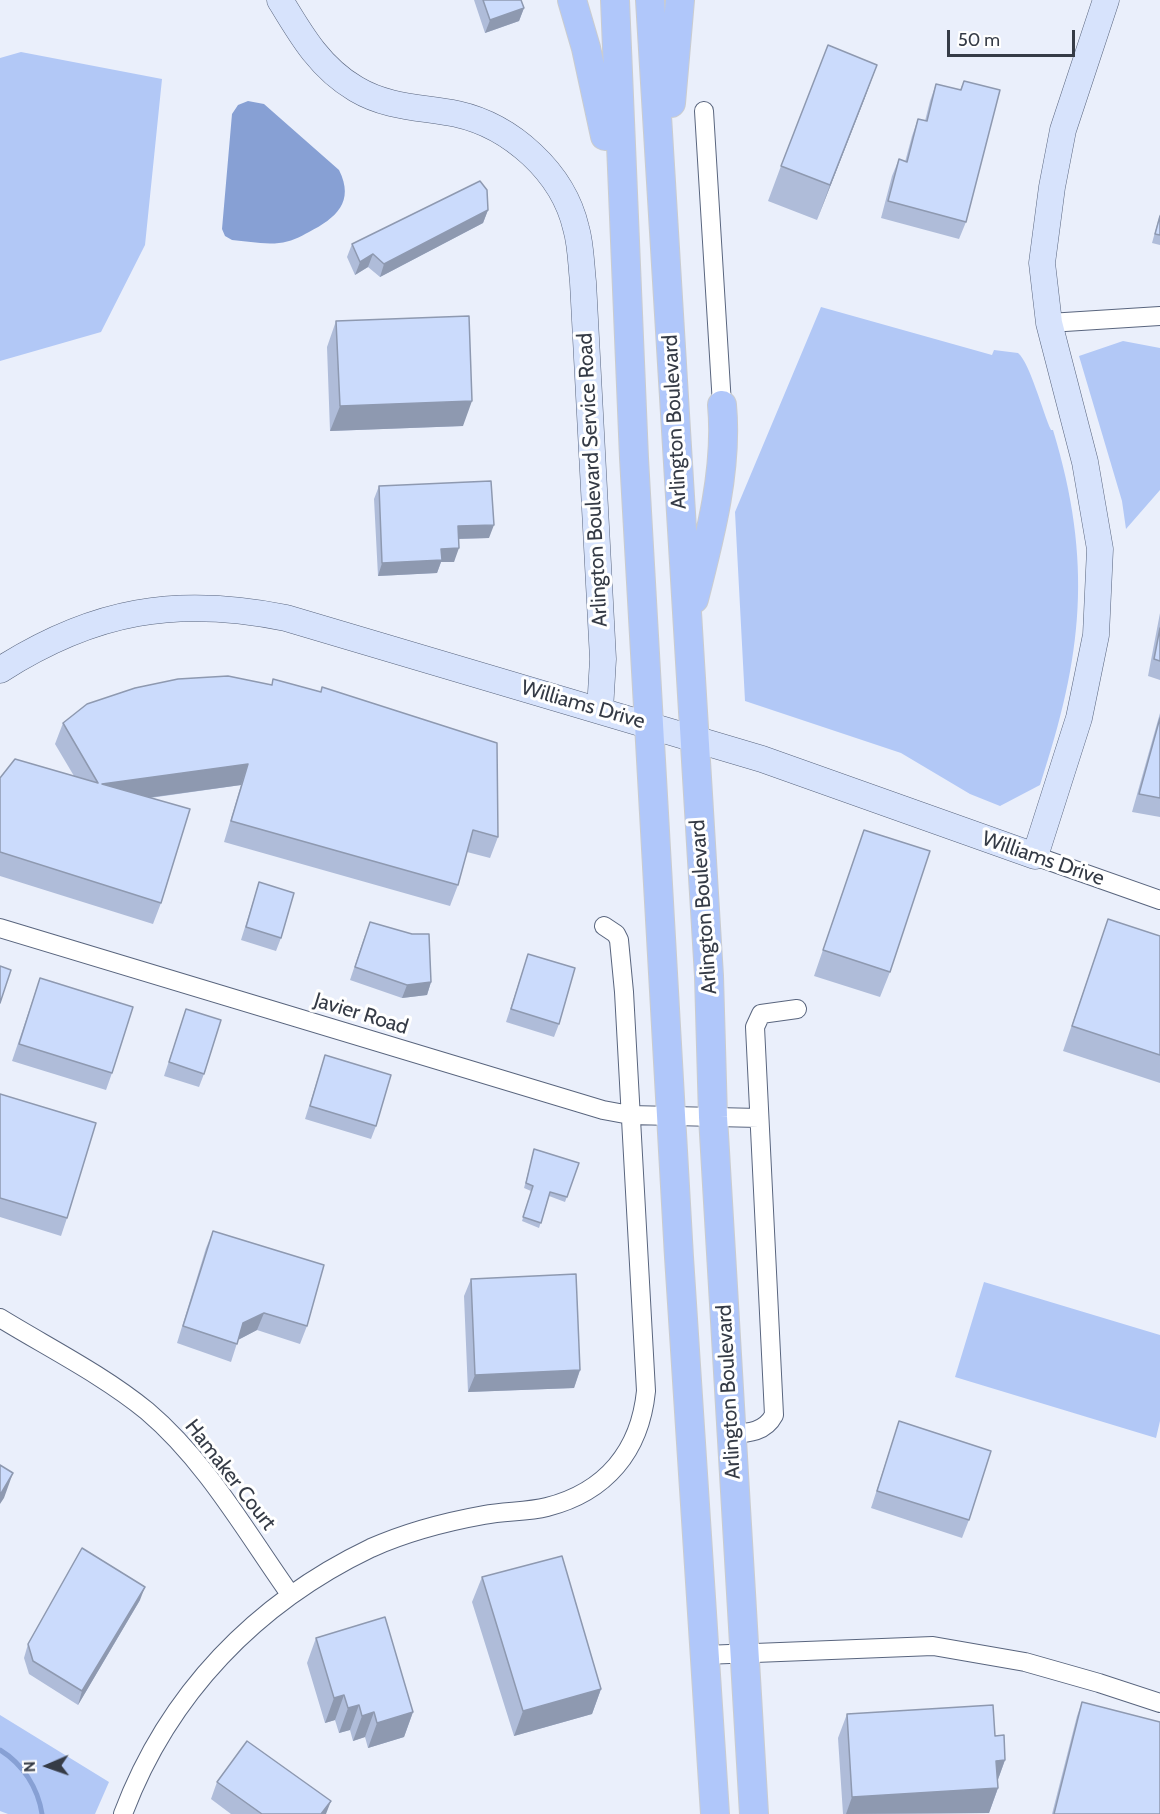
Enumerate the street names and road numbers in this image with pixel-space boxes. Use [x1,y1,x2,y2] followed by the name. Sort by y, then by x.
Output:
[573,332,613,628] street label: Arlington Boulevard Service Road
[658,334,692,510] street label: Arlington Boulevard
[518,675,648,735] street label: Williams Drive
[685,819,723,995] street label: Arlington Boulevard
[979,826,1107,892] street label: Williams Drive
[311,988,411,1040] street label: Javier Road
[712,1304,746,1480] street label: Arlington Boulevard
[179,1415,281,1535] street label: Hamaker Court

